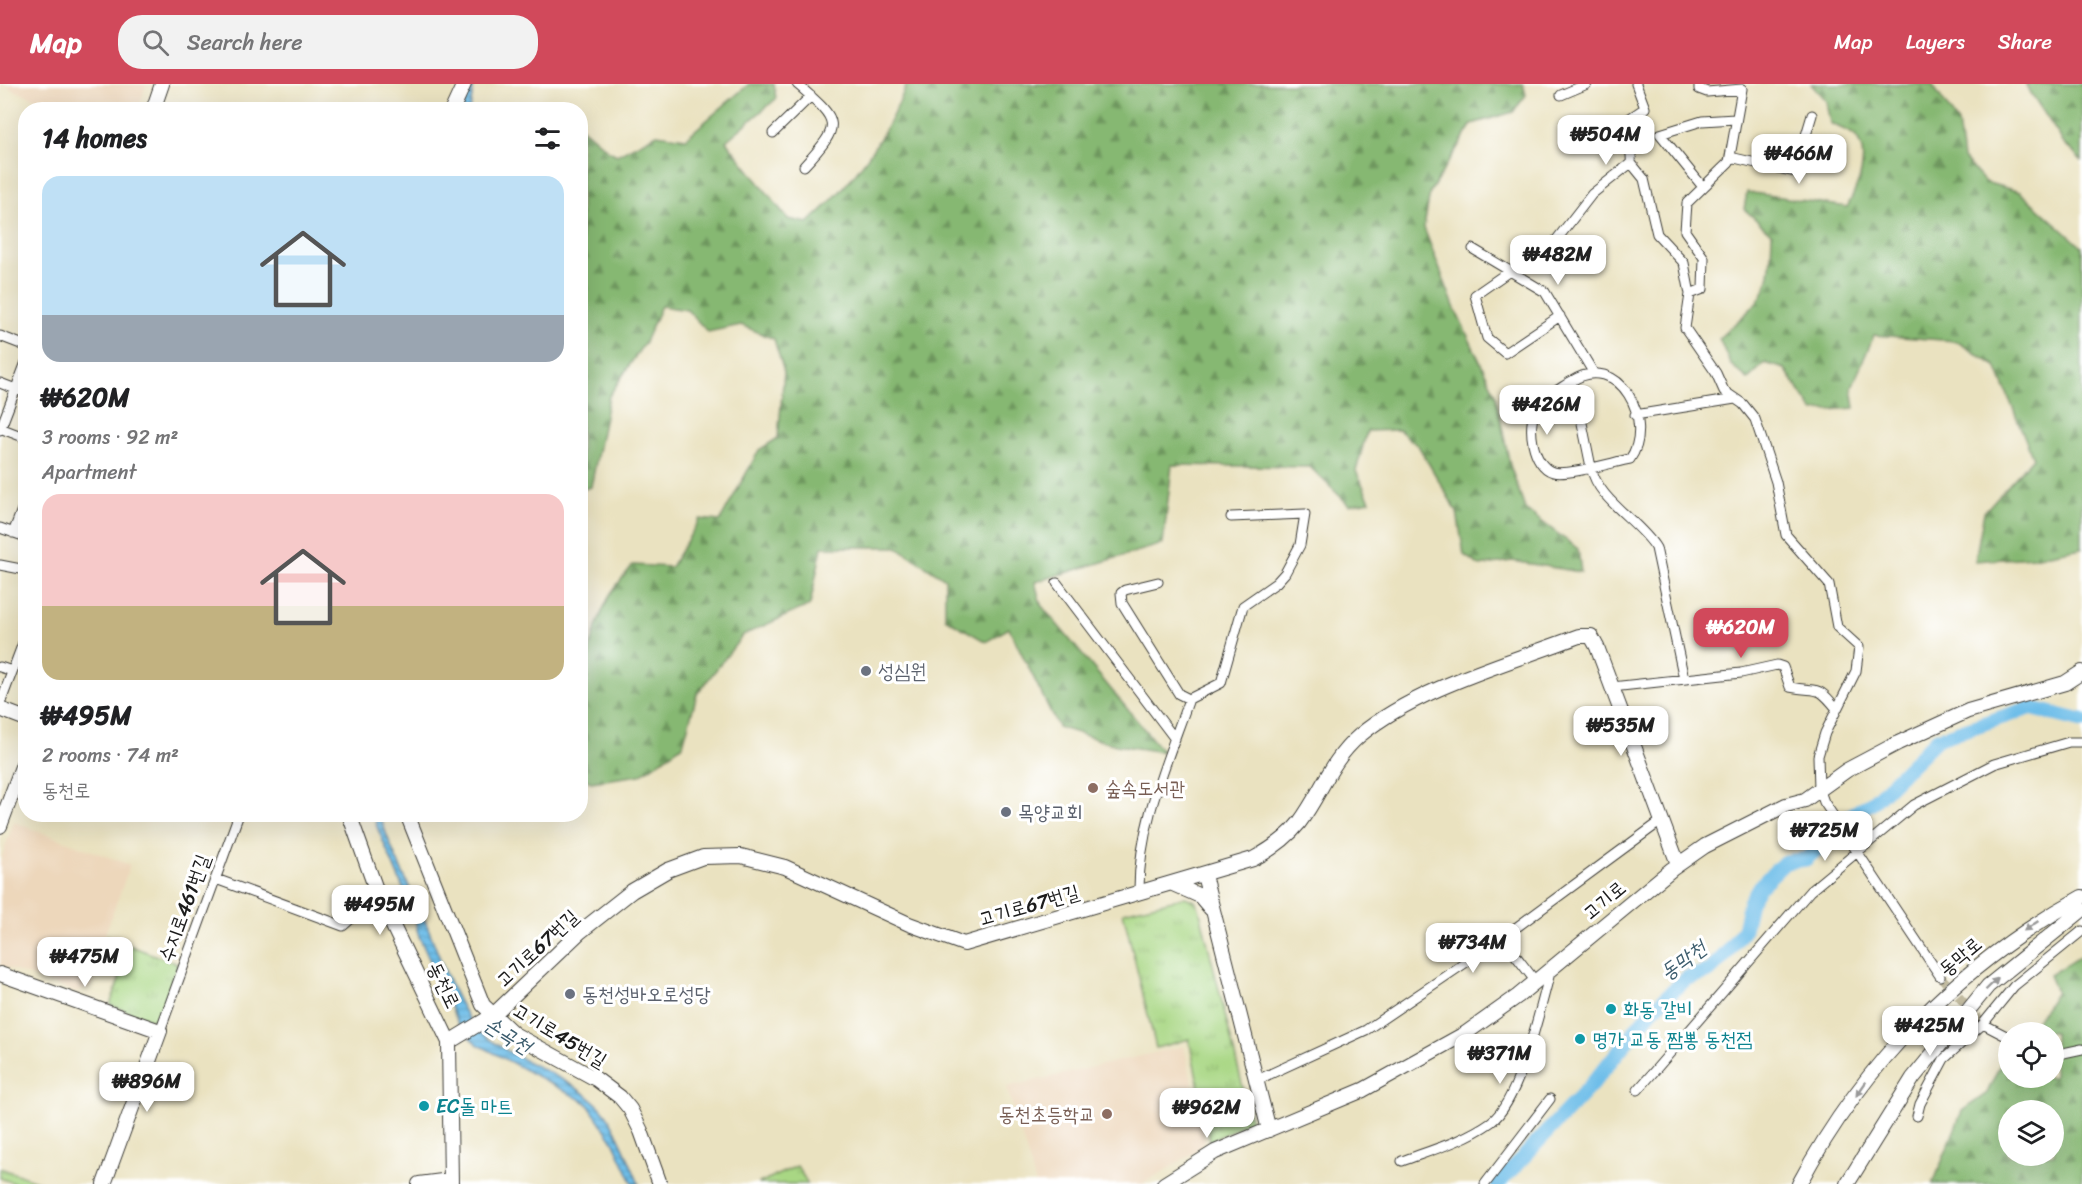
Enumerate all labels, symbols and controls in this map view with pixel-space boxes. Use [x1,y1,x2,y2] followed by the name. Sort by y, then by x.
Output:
[118,15,538,69] search box
[30,18,82,67] text: Map
[187,23,303,62] text: Search here
[1834,23,1873,61] text: Map
[1906,23,1965,61] text: Layers
[1998,23,2052,61] text: Share
[139,26,172,59] icon: search
[42,115,147,161] text: 14 homes
[1564,115,1648,166] pin: ₩504M
[1571,117,1641,152] text: ₩504M
[531,122,564,155] icon: filters
[1757,134,1841,185] pin: ₩466M
[1766,136,1832,171] text: ₩466M
[249,215,357,323] icon: home
[1516,235,1600,286] pin: ₩482M
[1524,237,1592,272] text: ₩482M
[42,374,129,420] text: ₩620M
[1505,385,1589,436] pin: ₩426M
[1513,387,1581,422] text: ₩426M
[42,420,178,455] text: 3 rooms · 92 m²
[42,455,136,490] text: Apartment
[249,533,357,641] icon: home
[1699,608,1783,659] pin: ₩620M
[1707,610,1775,645] text: ₩620M
[878,654,926,689] place label: 성심원
[859,664,873,678] marker: 성심원
[42,692,131,738] text: ₩495M
[1579,706,1663,757] pin: ₩535M
[1587,708,1655,743] text: ₩535M
[42,738,179,773] text: 2 rooms · 74 m²
[1105,771,1185,806] place label: 숲속도서관
[42,773,90,808] text: 동천로
[1086,781,1100,795] marker: 숲속도서관
[1018,795,1082,830] place label: 목양교회
[999,805,1013,819] marker: 목양교회
[1783,811,1867,862] pin: ₩725M
[1792,813,1858,848] text: ₩725M
[149,849,220,967] street label: 수지로461번길
[1575,871,1634,929] street label: 고기로
[975,874,1084,937] street label: 고기로67번길
[338,885,422,936] pin: ₩495M
[346,887,414,922] text: ₩495M
[488,900,587,996] street label: 고기로67번길
[2023,920,2039,931] one-way arrow
[1431,923,1515,974] pin: ₩734M
[1440,925,1506,960] text: ₩734M
[1931,927,1990,985] street label: 동막로
[1651,928,1716,990] water label: 동막천
[43,937,127,988] pin: ₩475M
[51,939,119,974] text: ₩475M
[417,956,470,1015] street label: 동천로
[582,977,711,1012] place label: 동천성바오로성당
[1984,977,1999,991] one-way arrow
[563,987,577,1001] marker: 동천성바오로성당
[1623,992,1693,1027] place label: 화동 갈비
[506,993,614,1078] street label: 고기로45번길
[1604,1002,1618,1016] marker: 화동 갈비
[476,1005,541,1066] water label: 손곡천
[1888,1006,1972,1057] pin: ₩425M
[1896,1008,1964,1043] text: ₩425M
[1592,1022,1752,1057] place label: 명가 교동 짬뽕 동천점
[1998,1022,2064,1166] map controls
[1998,1022,2064,1088] button: locate
[1573,1032,1587,1046] marker: 명가 교동 짬뽕 동천점
[1458,1034,1542,1085] pin: ₩371M
[1469,1036,1531,1071] text: ₩371M
[105,1062,189,1113] pin: ₩896M
[113,1064,181,1099] text: ₩896M
[1856,1081,1867,1097] one-way arrow
[1165,1088,1249,1139] pin: ₩962M
[436,1089,513,1124] place label: EC돌 마트
[1174,1090,1240,1125] text: ₩962M
[998,1097,1095,1132] place label: 동천초등학교
[417,1099,431,1113] marker: EC돌 마트
[1998,1100,2064,1166] button: layers
[1100,1107,1114,1121] marker: 동천초등학교

